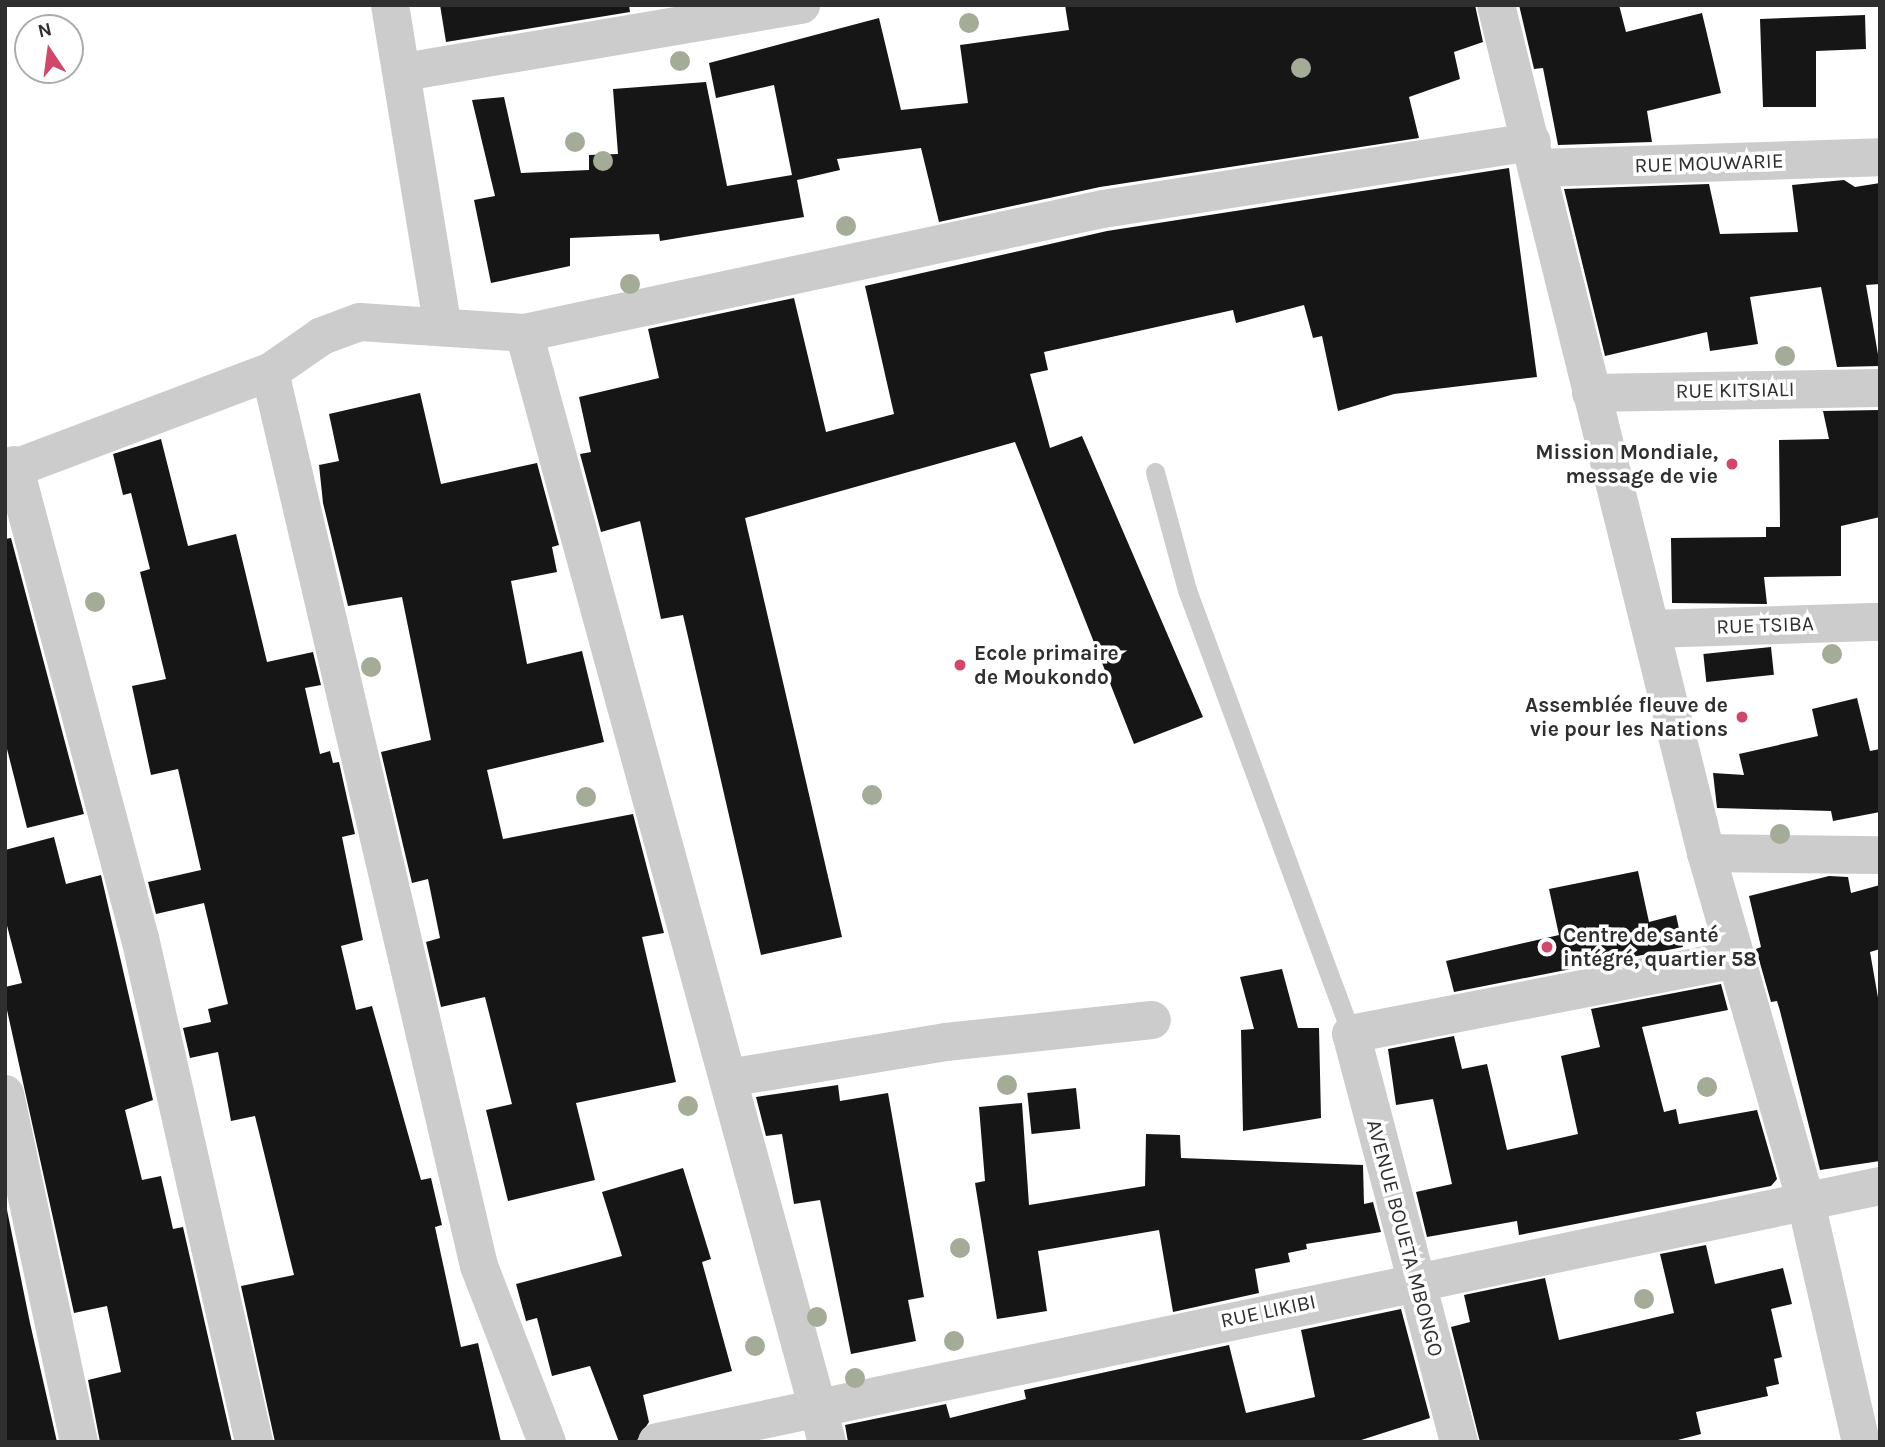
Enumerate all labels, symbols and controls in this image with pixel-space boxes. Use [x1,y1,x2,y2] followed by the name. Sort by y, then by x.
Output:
[14,14,84,84] north arrow
[36,18,54,43] text: N
[1634,148,1784,178] street label: RUE MOUWARIE
[1675,376,1795,404] street label: RUE KITSIALI
[1535,439,1718,489] place label: Mission Mondiale, message de vie
[1724,456,1740,472] marker: Mission Mondiale, message de vie
[1716,611,1814,639] street label: RUE TSIBA
[974,640,1119,690] place label: Ecole primaire de Moukondo
[952,657,968,673] marker: Ecole primaire de Moukondo
[1525,692,1728,742] place label: Assemblée fleuve de vie pour les Nations
[1734,709,1750,725] marker: Assemblée fleuve de vie pour les Nations
[1563,922,1757,972] place label: Centre de santé intégré, quartier 58
[1537,937,1557,957] marker: Centre de santé intégré, quartier 58
[1361,1117,1449,1359] street label: AVENUE BOUETA MBONGO
[1218,1289,1318,1333] street label: RUE LIKIBI

